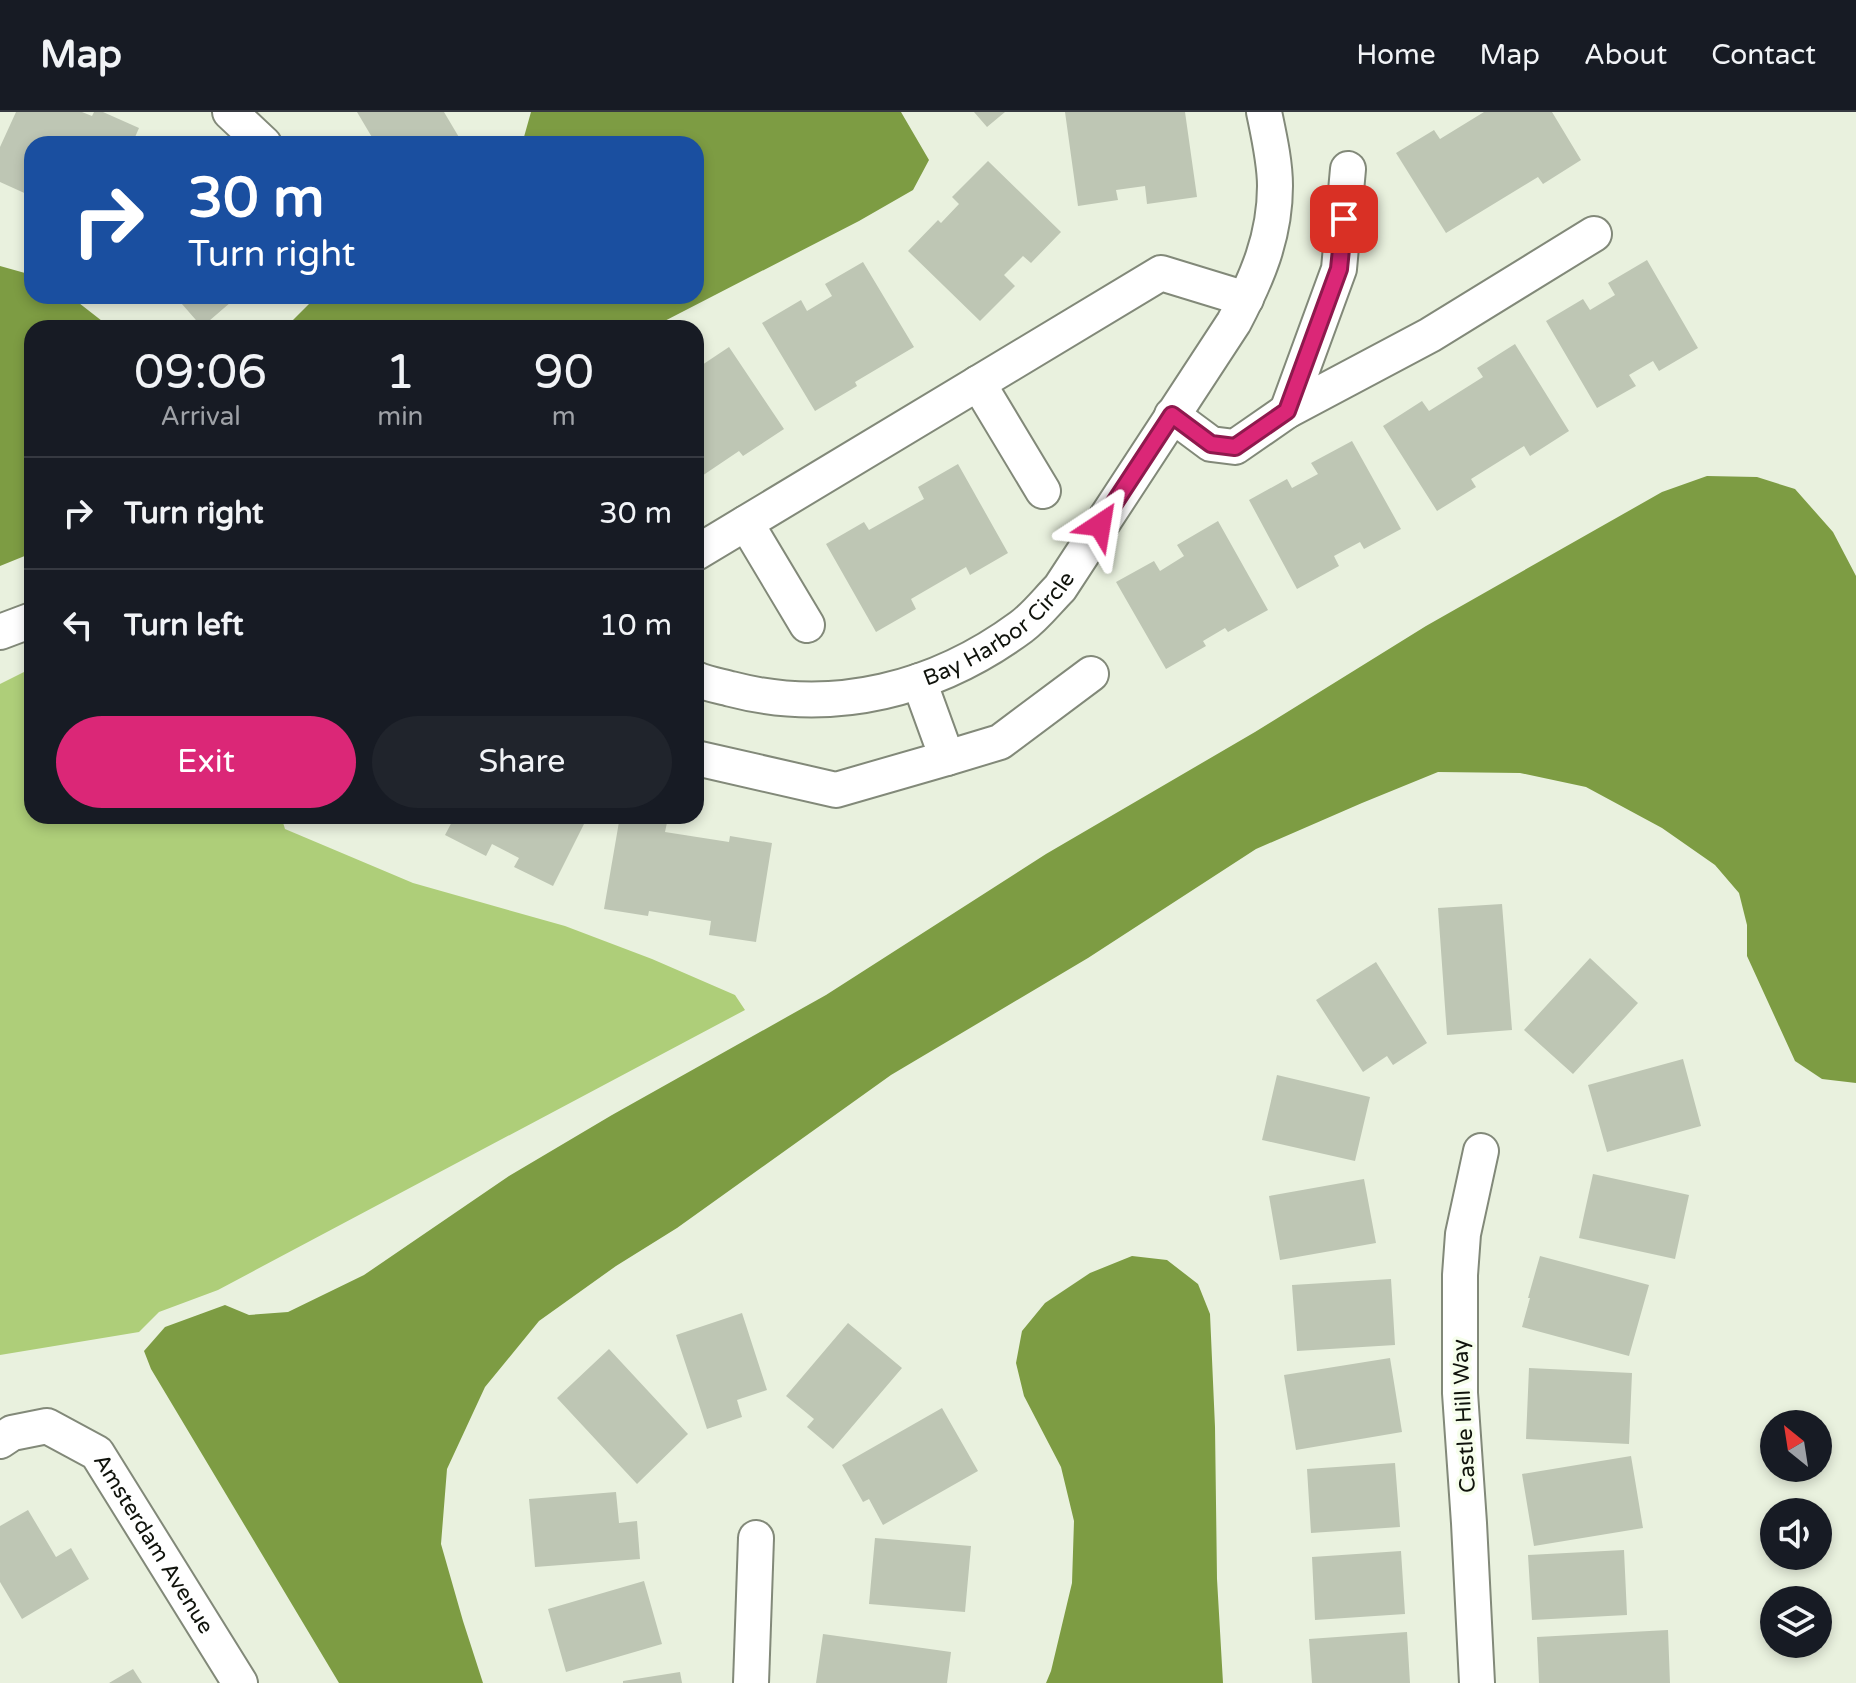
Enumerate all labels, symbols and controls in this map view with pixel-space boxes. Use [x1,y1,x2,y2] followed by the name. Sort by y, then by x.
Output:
[40,32,122,78] text: Map
[1356,38,1436,72] text: Home
[1480,38,1540,72] text: Map
[1584,38,1667,72] text: About
[1711,38,1816,72] text: Contact
[188,165,324,232] text: 30 m
[56,168,160,272] icon: right
[1310,185,1378,253] pin
[1322,197,1366,241] icon: arrive
[188,233,355,276] text: Turn right
[134,344,267,402] text: 09:06
[385,344,415,402] text: 1
[534,344,594,402] text: 90
[160,401,241,432] text: Arrival
[377,401,423,432] text: min
[552,401,576,432] text: m
[1058,483,1142,567] position arrow
[56,491,100,535] icon: right
[124,495,264,532] text: Turn right
[599,495,672,532] text: 30 m
[919,567,1080,692] street label: Bay Harbor Circle
[56,603,100,647] icon: left
[124,607,243,644] text: Turn left
[599,607,672,644] text: 10 m
[56,716,356,808] button: Exit
[372,716,672,808] button: Share
[1447,1338,1481,1494] street label: Castle Hill Way
[1760,1410,1832,1482] north arrow
[1760,1410,1832,1658] map controls
[88,1449,219,1639] street label: Amsterdam Avenue
[1760,1498,1832,1570] button: sound
[1760,1586,1832,1658] button: layers

